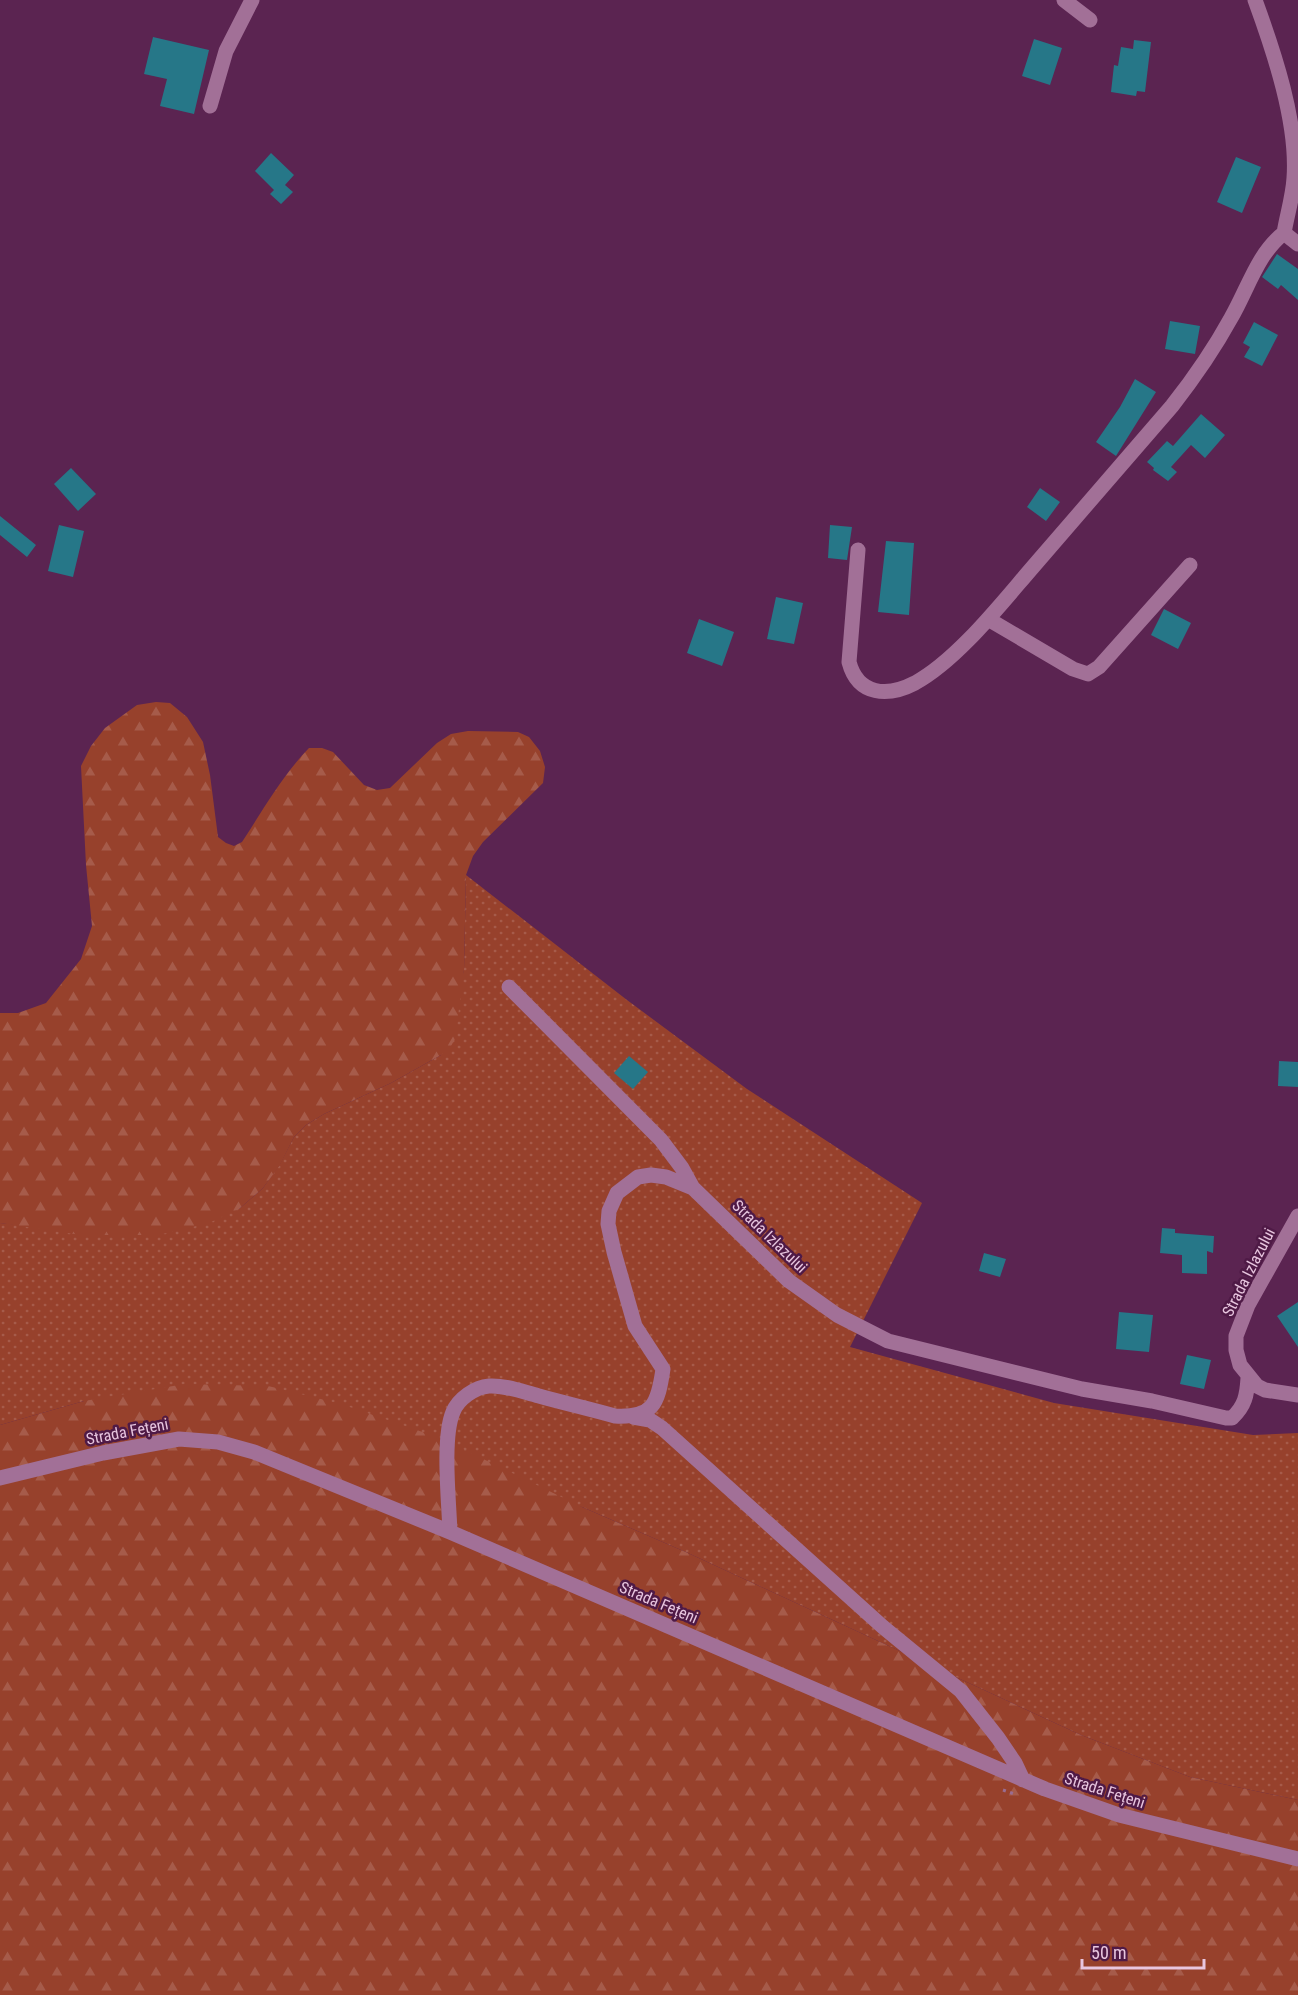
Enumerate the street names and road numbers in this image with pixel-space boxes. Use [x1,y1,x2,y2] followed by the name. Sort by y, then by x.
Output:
[728,1196,811,1277] street label: Strada Izlazului
[1218,1225,1279,1320] street label: Strada Izlazului
[84,1414,170,1450] street label: Strada Fețeni
[616,1577,701,1628] street label: Strada Fețeni
[1062,1769,1147,1813] street label: Strada Fețeni

